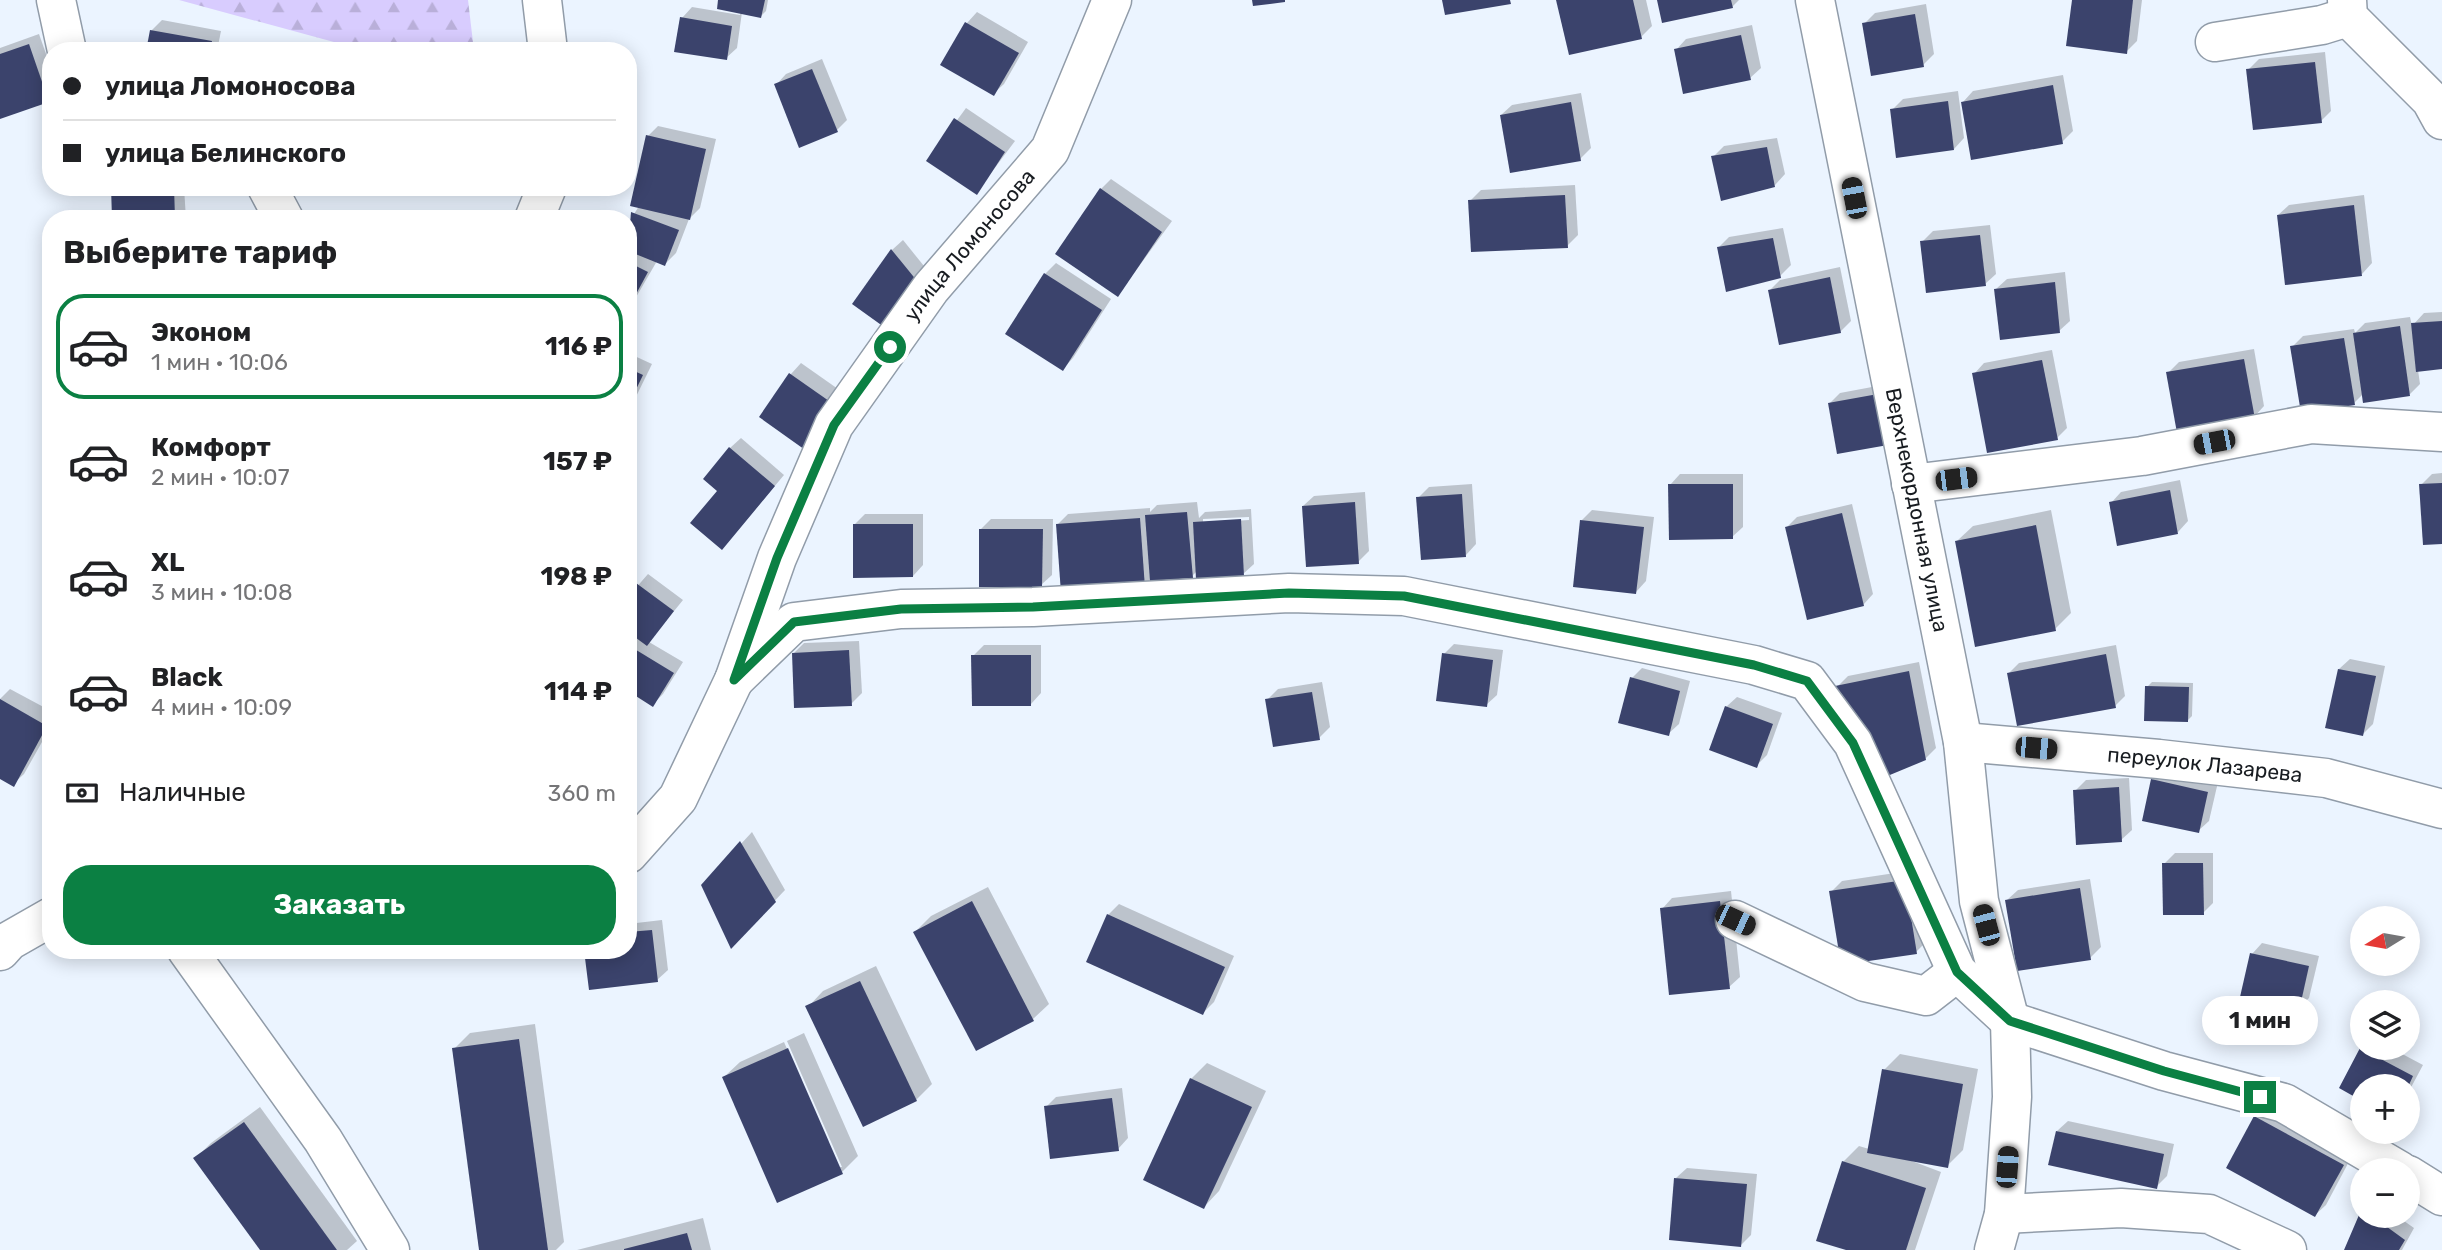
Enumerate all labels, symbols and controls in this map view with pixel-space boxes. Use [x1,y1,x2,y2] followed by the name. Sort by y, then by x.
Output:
[105,71,356,102] text: улица Ломоносова
[105,138,346,169] text: улица Белинского
[898,164,1040,326] street label: улица Ломоносова
[1840,175,1869,221] car
[63,233,337,271] text: Выберите тариф
[67,315,130,378] icon: car
[151,317,251,348] text: Эконом
[545,331,612,362] text: 116 ₽
[874,331,906,363] route start
[151,348,288,376] text: 1 мин · 10:06
[1881,386,1954,634] street label: Верхнекордонная улица
[2192,428,2237,456] car
[67,430,130,493] icon: car
[151,432,271,463] text: Комфорт
[543,446,612,477] text: 157 ₽
[151,463,289,491] text: 2 мин · 10:07
[1934,466,1979,492] car
[67,545,130,608] icon: car
[151,547,184,578] text: XL
[541,561,612,592] text: 198 ₽
[151,578,293,606] text: 3 мин · 10:08
[67,660,130,723] icon: car
[151,662,223,693] text: Black
[544,676,612,707] text: 114 ₽
[151,693,292,721] text: 4 мин · 10:09
[2015,736,2058,760] car
[2106,742,2304,787] street label: переулок Лазарева
[63,774,101,812] icon: cash
[119,777,246,808] text: Наличные
[548,779,616,807] text: 360 m
[63,865,616,945] button: Заказать
[1712,902,1759,938] car
[1971,902,2002,948] car
[2350,906,2420,976] north arrow
[2350,906,2420,1228] map controls
[2350,990,2420,1060] button: layers
[2202,996,2318,1044] callout: 1 мин
[2229,1006,2291,1034] text: 1 мин
[2350,1074,2420,1144] button: +
[2244,1081,2276,1113] route end
[1996,1145,2019,1189] car
[2350,1158,2420,1228] button: −

